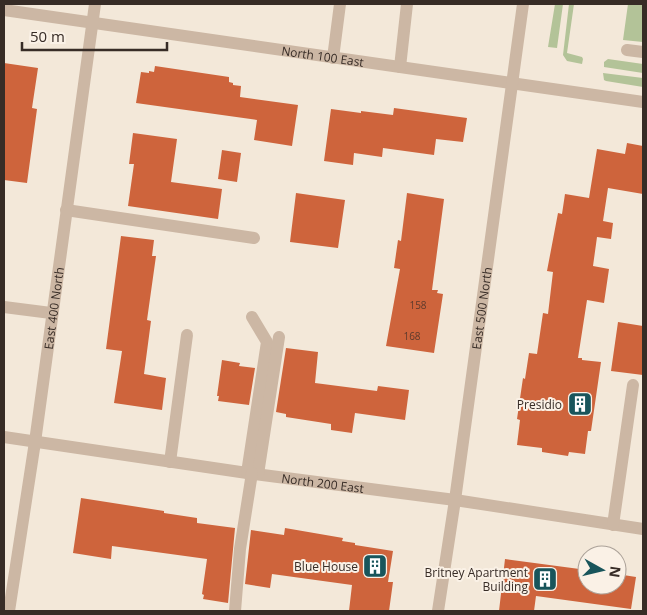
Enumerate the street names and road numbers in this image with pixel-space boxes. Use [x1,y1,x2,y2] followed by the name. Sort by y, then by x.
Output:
[280,42,365,70] street label: North 100 East
[39,266,67,351] street label: East 400 North
[467,266,495,350] street label: East 500 North
[280,469,365,497] street label: North 200 East

